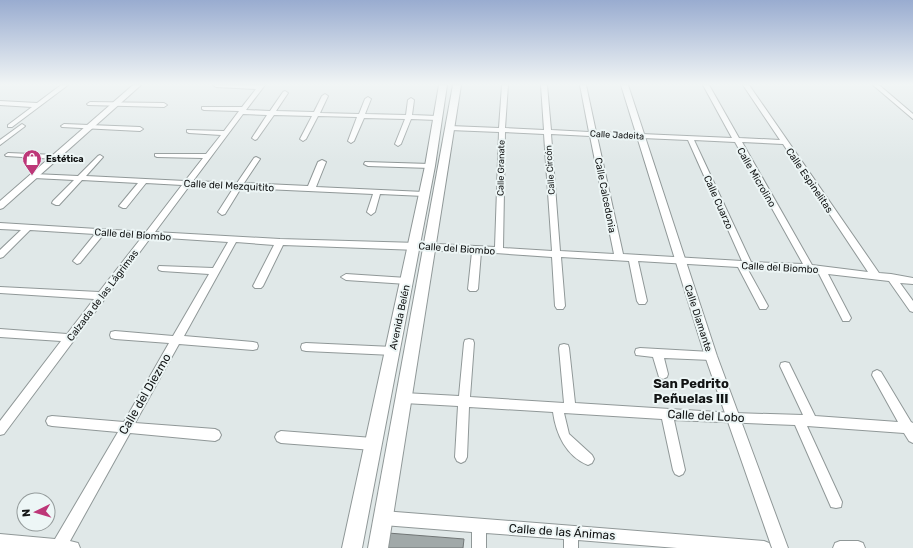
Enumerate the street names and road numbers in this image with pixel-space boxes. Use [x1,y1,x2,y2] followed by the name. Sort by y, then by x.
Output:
[590,129,644,141] street label: Calle Jadeita
[496,140,506,196] street label: Calle Granate
[543,145,557,195] street label: Calle Circón
[734,145,778,210] street label: Calle Microlino
[783,146,835,215] street label: Calle Espinelitas
[592,156,618,234] street label: Calle Calcedonia
[701,174,735,232] street label: Calle Cuarzo
[183,178,275,194] street label: Calle del Mezquitito
[94,226,172,244] street label: Calle del Biombo
[418,240,496,258] street label: Calle del Biombo
[64,247,141,344] street label: Calzada de las Lágrimas
[741,260,819,276] street label: Calle del Biombo
[682,283,715,354] street label: Calle Diamante
[387,284,413,351] street label: Avenida Belén
[116,351,174,437] street label: Calle del Diezmo
[667,407,745,425] street label: Calle del Lobo
[508,521,616,543] street label: Calle de las Ánimas

